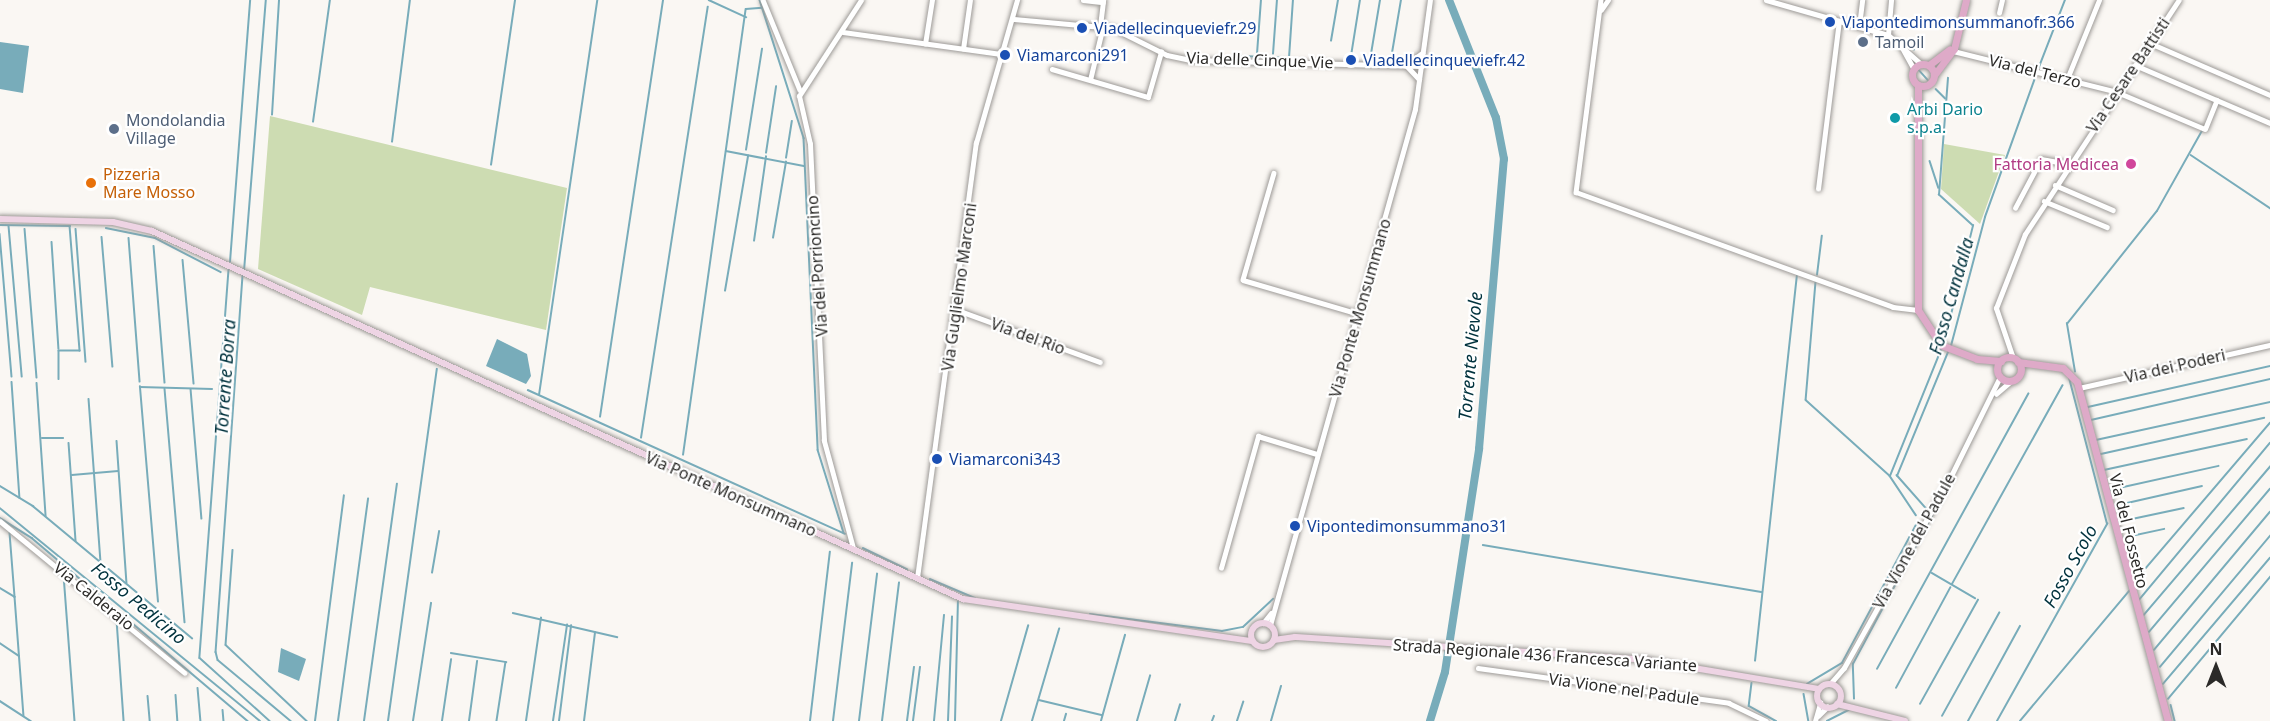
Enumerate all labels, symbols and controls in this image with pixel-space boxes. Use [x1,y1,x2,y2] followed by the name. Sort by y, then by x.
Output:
[1842,12,2075,32] place label: Viapontedimonsummanofr.366
[2082,14,2174,136] street label: Via Cesare Battisti
[1823,15,1837,29] marker: Viapontedimonsummanofr.366
[1094,18,1256,38] place label: Viadellecinqueviefr.29
[1075,21,1089,35] marker: Viadellecinqueviefr.29
[1875,32,1924,52] place label: Tamoil
[1856,35,1870,49] marker: Tamoil
[1017,45,1129,65] place label: Viamarconi291
[998,48,1012,62] marker: Viamarconi291
[1186,48,1334,72] street label: Via delle Cinque Vie
[1363,50,1525,70] place label: Viadellecinqueviefr.42
[1987,50,2083,92] street label: Via del Terzo
[1344,53,1358,67] marker: Viadellecinqueviefr.42
[1907,99,1983,137] place label: Arbi Dario s.p.a.
[126,110,226,148] place label: Mondolandia Village
[1888,111,1902,125] marker: Arbi Dario s.p.a.
[107,122,121,136] marker: Mondolandia Village
[1993,154,2119,174] place label: Fattoria Medicea
[2124,157,2138,171] marker: Fattoria Medicea
[103,164,195,202] place label: Pizzeria Mare Mosso
[84,176,98,190] marker: Pizzeria Mare Mosso
[802,195,832,337] street label: Via del Porrioncino
[938,202,980,372] street label: Via Guglielmo Marconi
[1325,216,1395,400] street label: Via Ponte Monsummano
[1924,235,1978,357] water label: Fosso Candalla
[1454,291,1486,421] water label: Torrente Nievole
[988,314,1068,358] street label: Via del Rio
[210,318,240,436] water label: Torrente Borra
[2123,345,2227,387] street label: Via dei Poderi
[643,448,819,540] street label: Via Ponte Monsummano
[949,449,1061,469] place label: Viamarconi343
[930,452,944,466] marker: Viamarconi343
[1869,470,1959,612] street label: Via Vione del Padule
[2105,472,2153,590] street label: Via del Fossetto
[1307,516,1508,536] place label: Vipontedimonsummano31
[1288,519,1302,533] marker: Vipontedimonsummano31
[2038,521,2102,611] water label: Fosso Scolo
[87,557,191,649] water label: Fosso Pedicino
[50,558,138,634] street label: Via Calderaio
[1392,635,1698,675] street label: Strada Regionale 436 Francesca Variante
[2186,637,2246,697] north arrow
[2209,638,2223,660] text: N
[1547,669,1701,709] street label: Via Vione nel Padule

